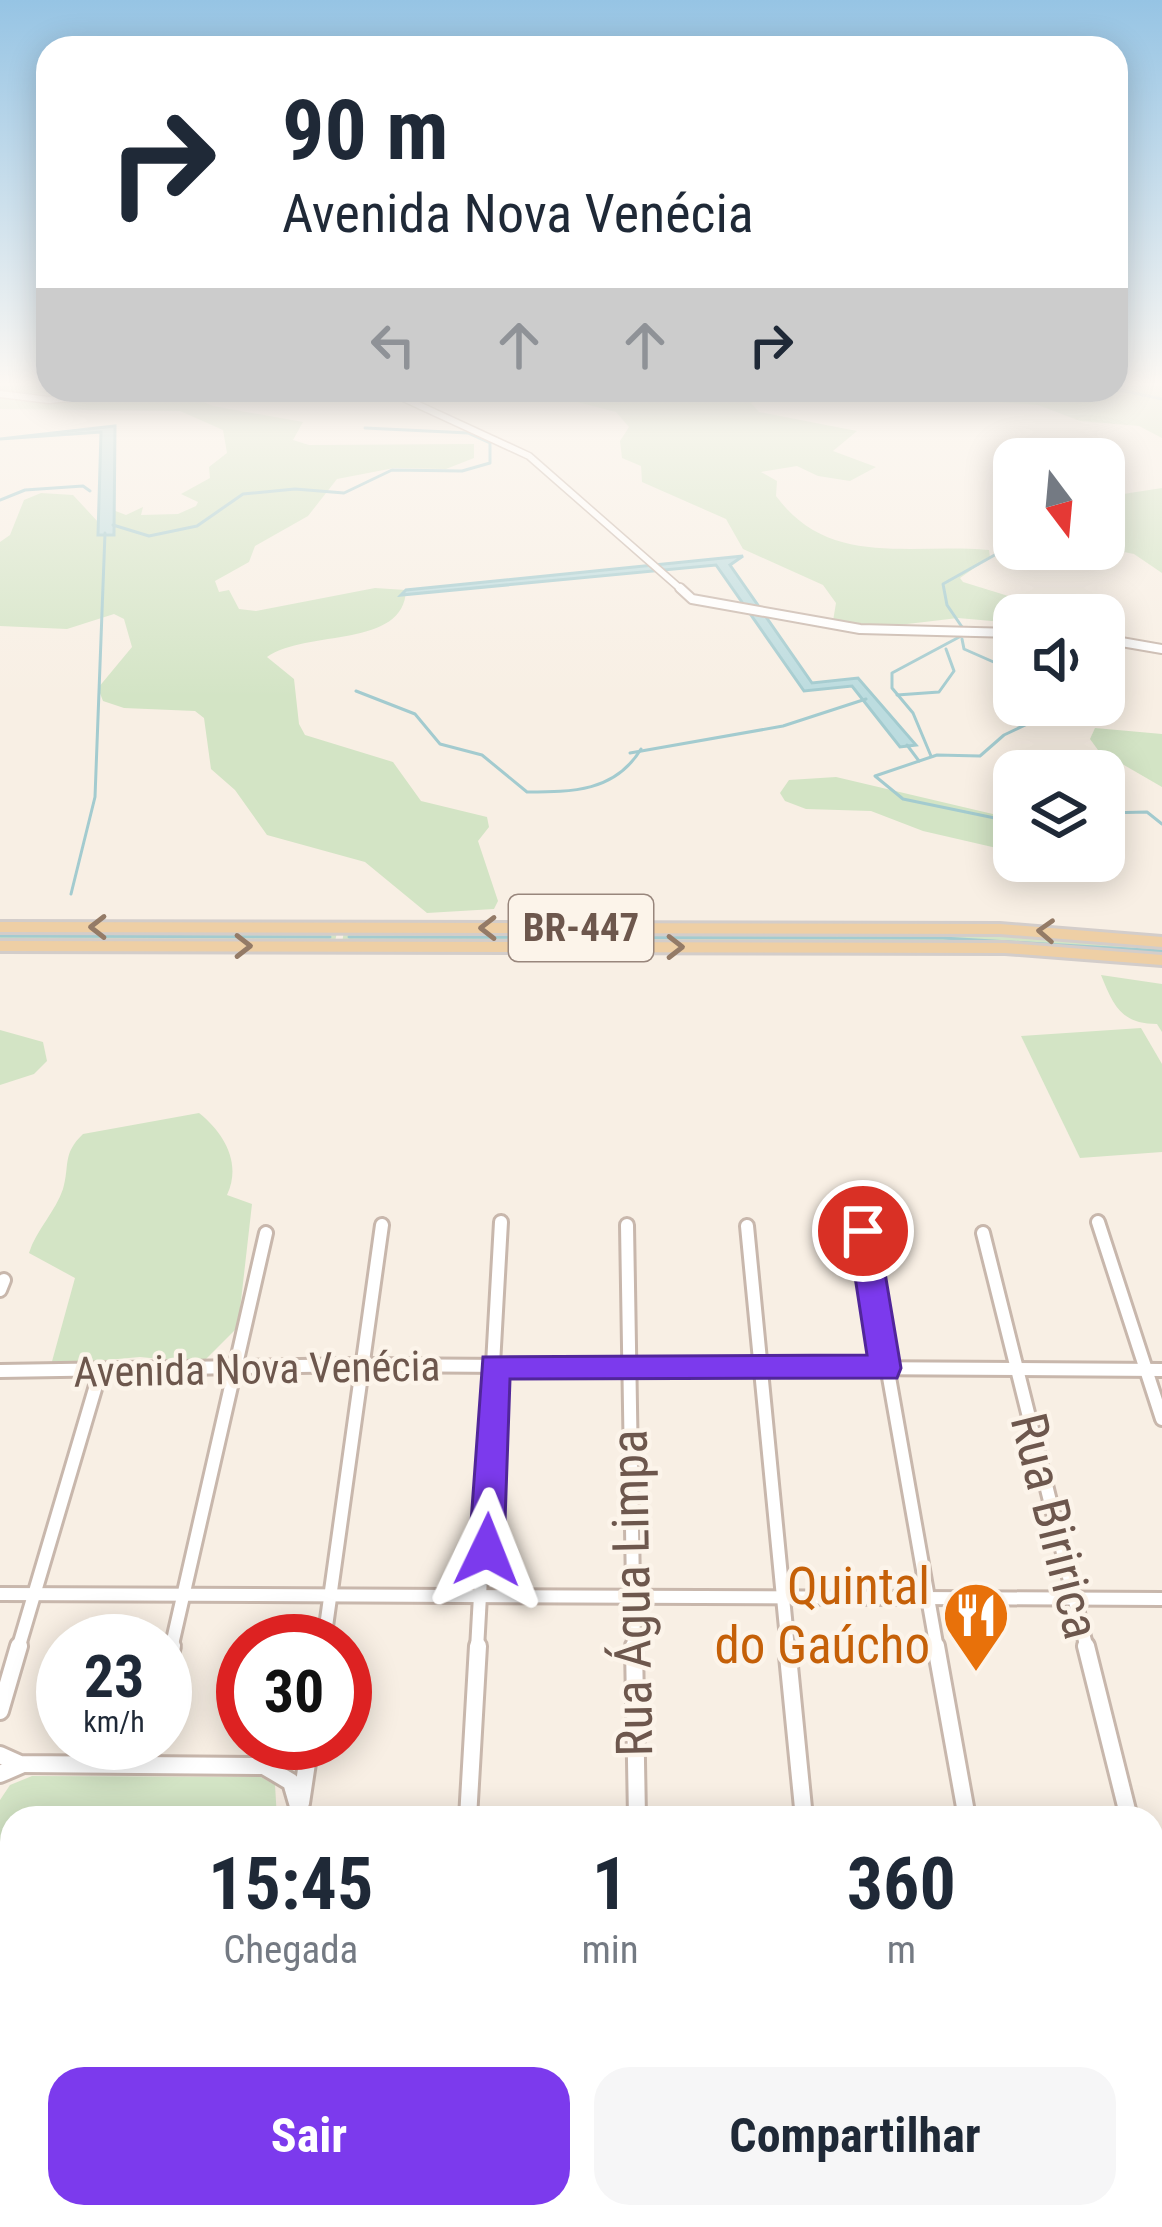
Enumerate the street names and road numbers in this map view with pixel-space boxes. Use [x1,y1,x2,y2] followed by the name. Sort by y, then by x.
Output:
[509,895,653,961] road number: BR-447
[73,1341,441,1397] street label: Avenida Nova Venécia
[999,1407,1111,1645] street label: Rua Biririca
[600,1429,664,1757] street label: Rua Água Limpa

